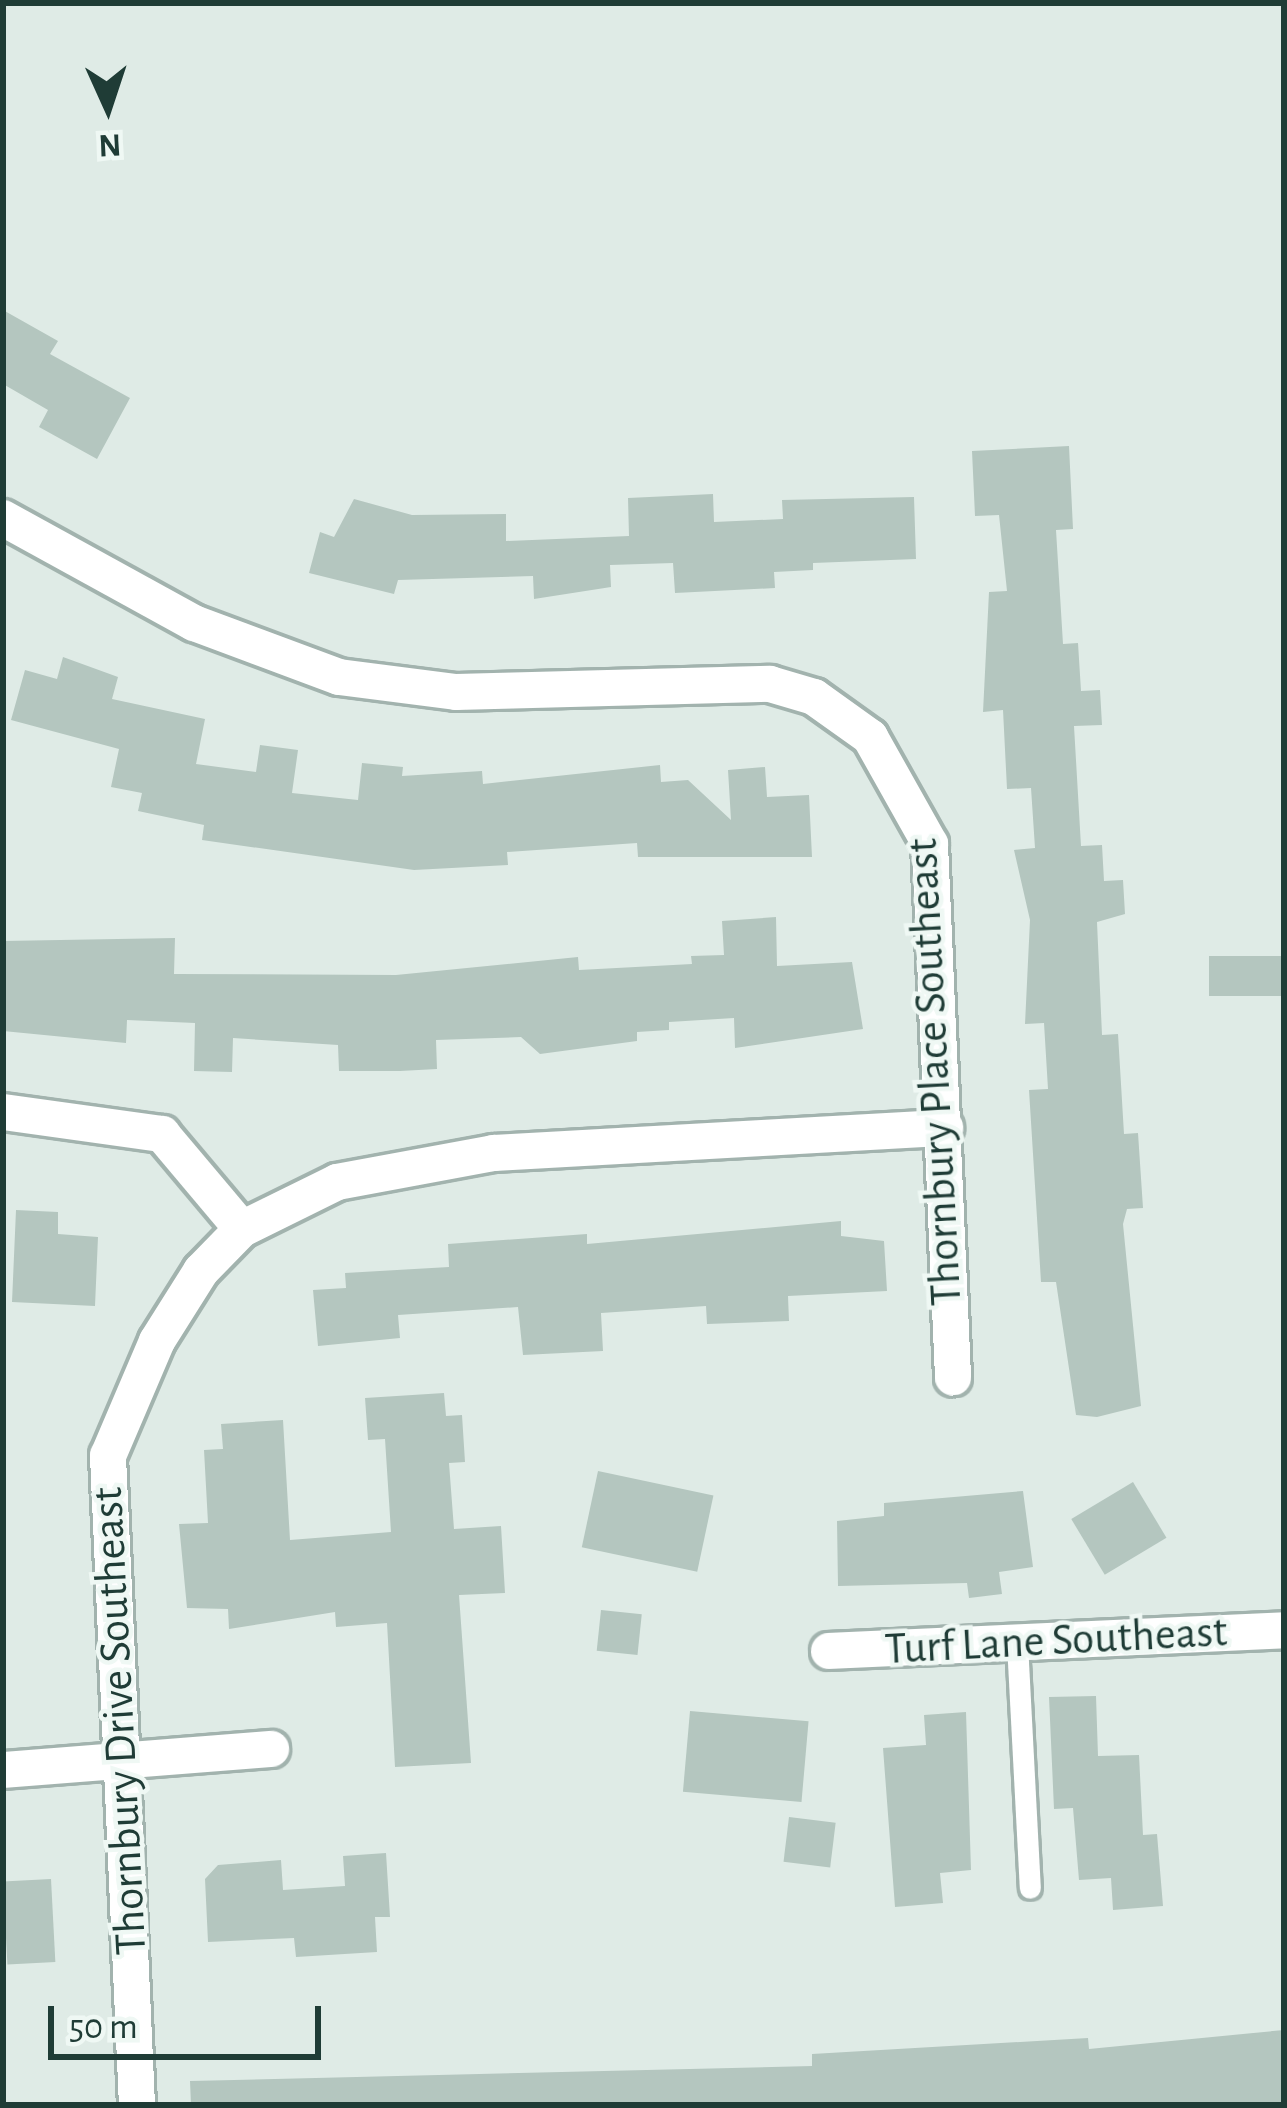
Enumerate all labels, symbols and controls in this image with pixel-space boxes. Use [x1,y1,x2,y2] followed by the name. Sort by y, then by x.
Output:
[48,48,168,168] north arrow
[98,127,122,162] text: N
[896,837,974,1307] street label: Thornbury Place Southeast
[81,1486,159,1956] street label: Thornbury Drive Southeast
[883,1605,1229,1677] street label: Turf Lane Southeast
[54,1982,327,2056] scale bar
[69,2009,138,2045] text: 50 m

